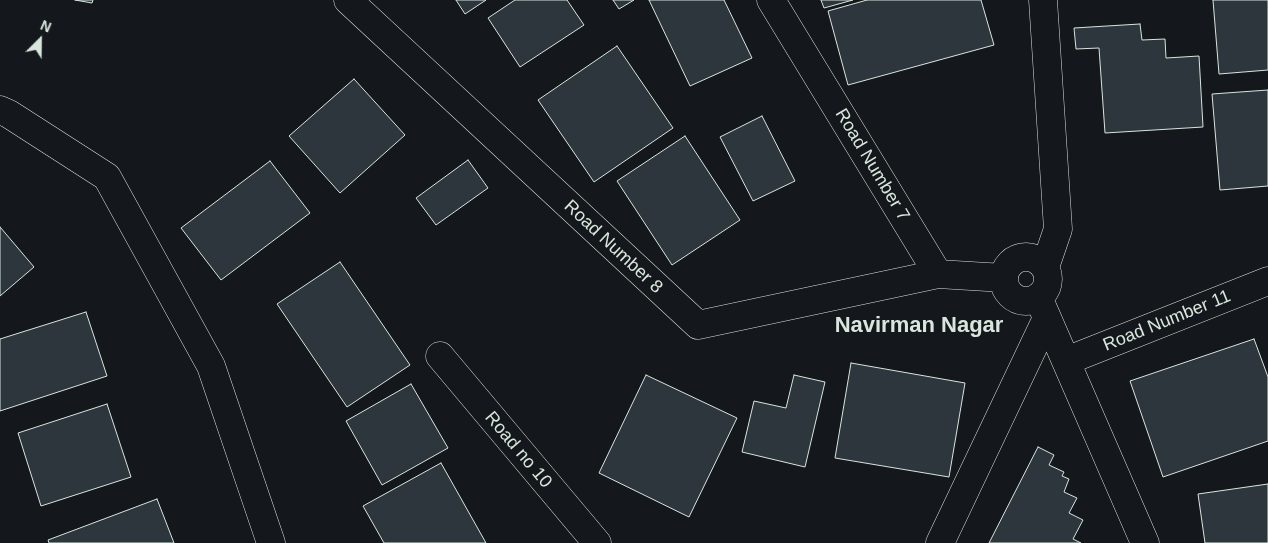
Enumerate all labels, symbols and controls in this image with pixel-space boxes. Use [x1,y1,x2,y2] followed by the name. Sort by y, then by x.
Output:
[15,15,65,65] north arrow
[38,17,54,36] text: N
[830,105,914,225] street label: Road Number 7
[559,196,667,298] street label: Road Number 8
[1100,286,1234,356] street label: Road Number 11
[835,313,1003,339] district label: Navirman Nagar
[480,407,556,493] street label: Road no 10

